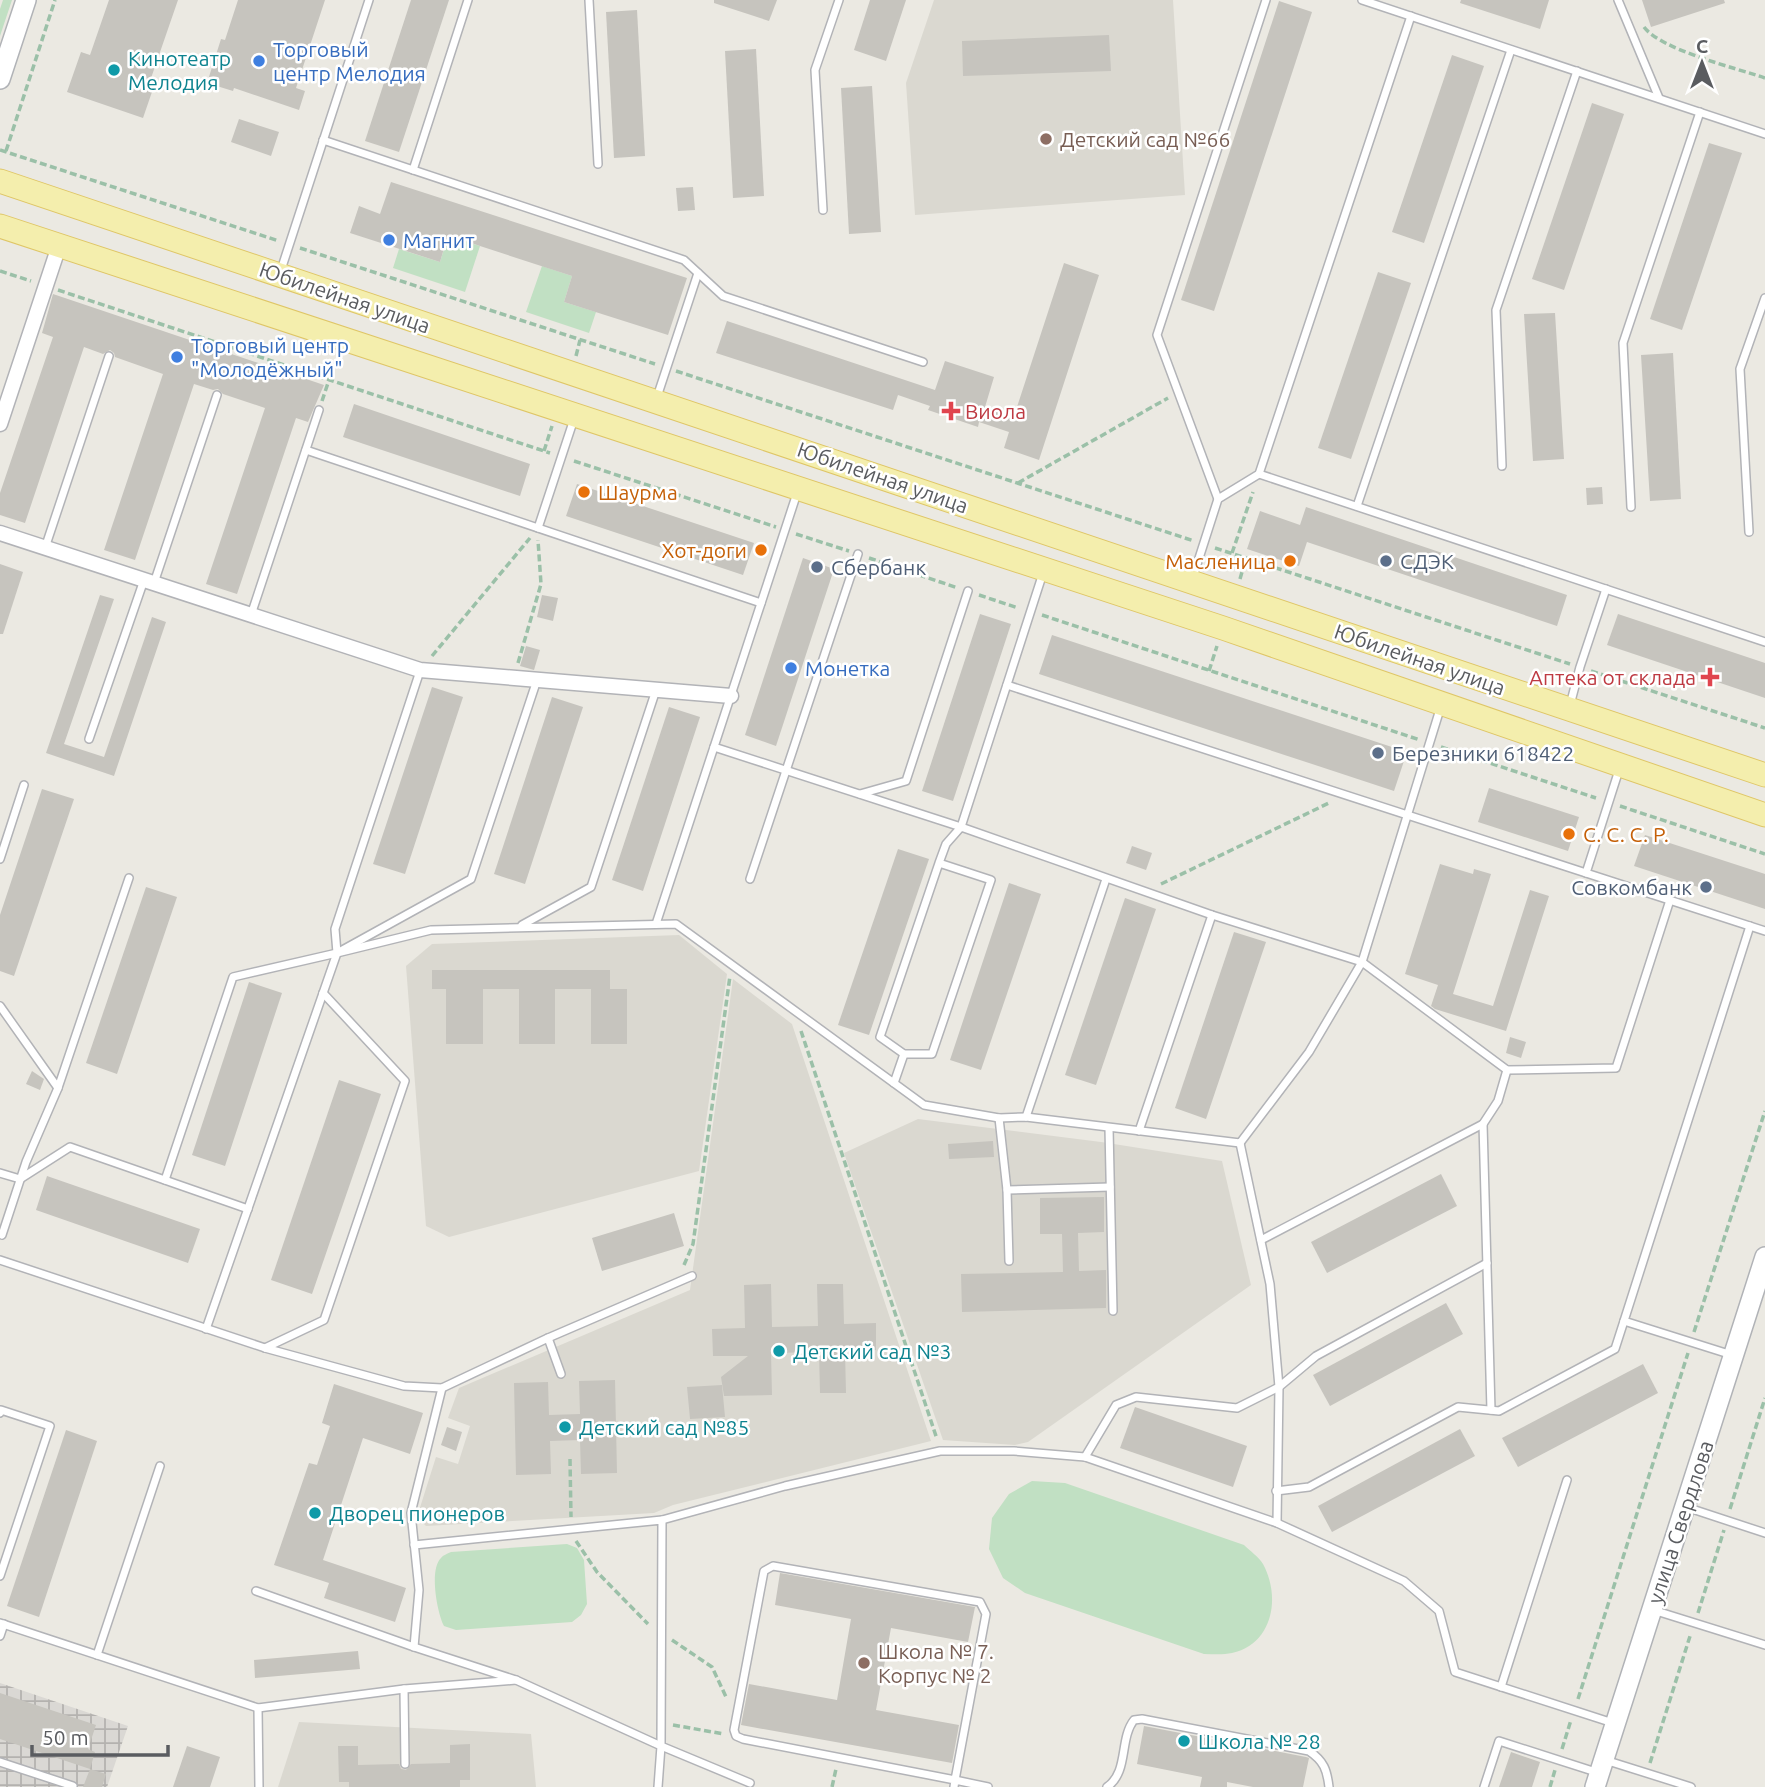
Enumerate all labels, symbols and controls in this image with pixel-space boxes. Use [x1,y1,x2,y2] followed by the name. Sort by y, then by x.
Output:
[1667,28,1737,98] north arrow
[1696,35,1708,57] text: С
[273,37,426,85] place label: Торговый центр Мелодия
[128,46,231,94] place label: Кинотеатр Мелодия
[251,53,267,69] marker: Торговый центр Мелодия
[106,62,122,78] marker: Кинотеатр Мелодия
[1060,127,1230,151] place label: Детский сад №66
[1038,131,1054,147] marker: Детский сад №66
[403,228,475,252] place label: Магнит
[381,232,397,248] marker: Магнит
[256,257,434,337] street label: Юбилейная улица
[191,333,349,381] place label: Торговый центр "Молодёжный"
[169,349,185,365] marker: Торговый центр "Молодёжный"
[965,399,1026,423] place label: Виола
[943,403,959,419] marker: Виола
[794,437,972,517] street label: Юбилейная улица
[598,480,678,504] place label: Шаурма
[576,484,592,500] marker: Шаурма
[661,538,747,562] place label: Хот-доги
[753,542,769,558] marker: Хот-доги
[1165,549,1276,573] place label: Масленица
[1400,549,1454,573] place label: СДЭК
[1282,553,1298,569] marker: Масленица
[1378,553,1394,569] marker: СДЭК
[831,555,926,579] place label: Сбербанк
[809,559,825,575] marker: Сбербанк
[1331,619,1509,699] street label: Юбилейная улица
[805,656,890,680] place label: Монетка
[783,660,799,676] marker: Монетка
[1529,665,1696,689] place label: Аптека от склада
[1702,669,1718,685] marker: Аптека от склада
[1392,741,1574,765] place label: Березники 618422
[1370,745,1386,761] marker: Березники 618422
[1583,822,1669,846] place label: С. С. С. Р.
[1561,826,1577,842] marker: С. С. С. Р.
[1571,875,1692,899] place label: Совкомбанк
[1698,879,1714,895] marker: Совкомбанк
[793,1339,951,1363] place label: Детский сад №3
[771,1343,787,1359] marker: Детский сад №3
[579,1415,749,1439] place label: Детский сад №85
[557,1419,573,1435] marker: Детский сад №85
[1642,1437,1718,1607] street label: улица Свердлова
[329,1501,505,1525] place label: Дворец пионеров
[307,1505,323,1521] marker: Дворец пионеров
[878,1639,994,1687] place label: Школа № 7. Корпус № 2
[856,1655,872,1671] marker: Школа № 7. Корпус № 2
[32,1714,168,1758] scale bar
[42,1725,89,1749] text: 50 m
[1198,1729,1321,1753] place label: Школа № 28
[1176,1733,1192,1749] marker: Школа № 28

